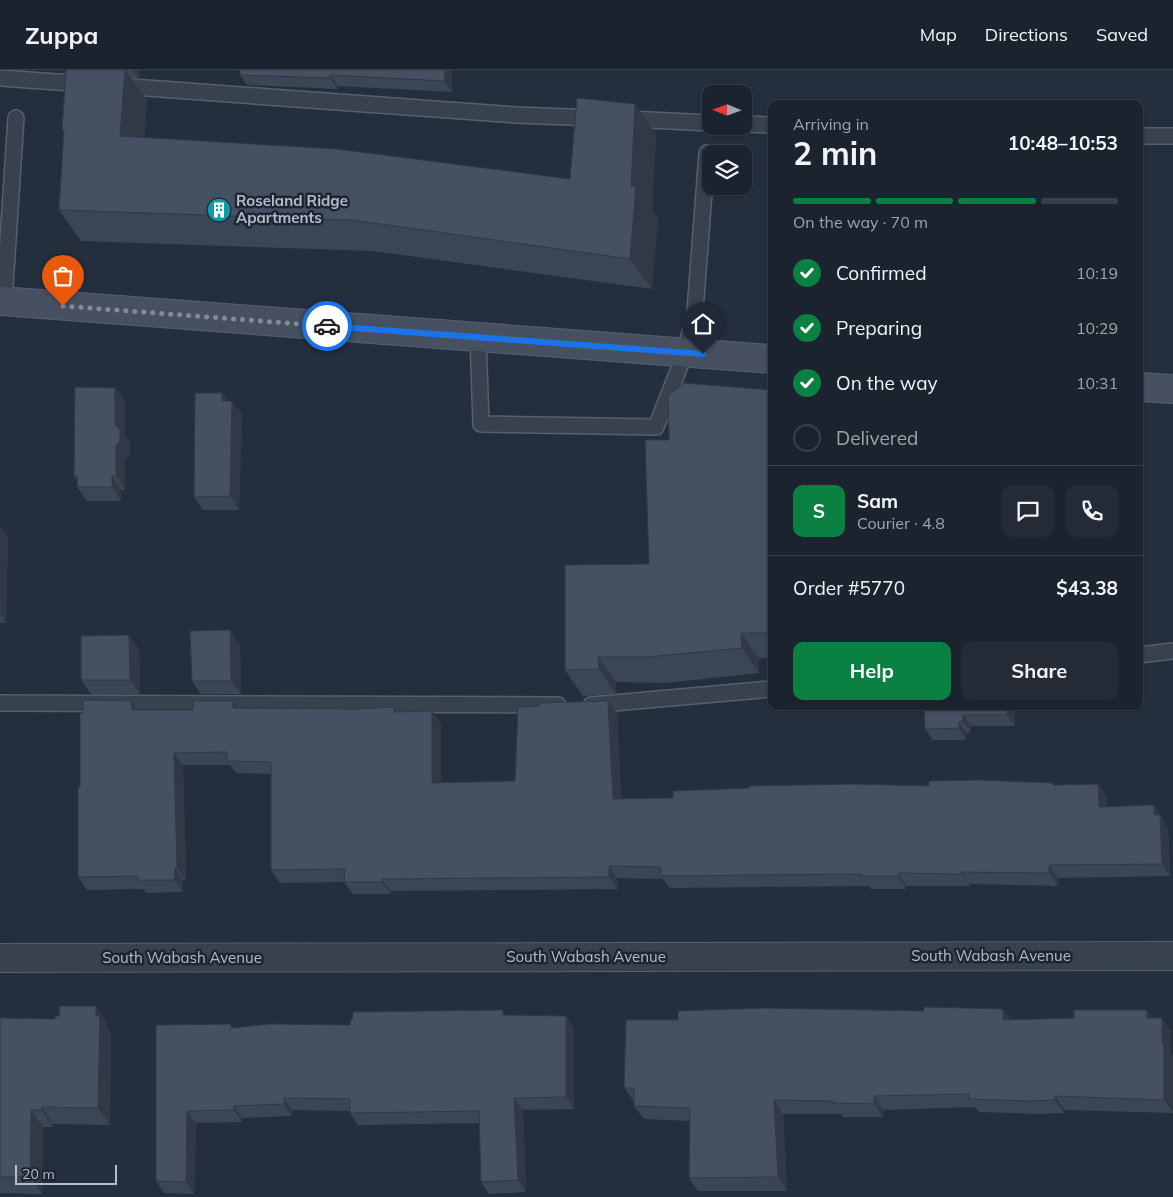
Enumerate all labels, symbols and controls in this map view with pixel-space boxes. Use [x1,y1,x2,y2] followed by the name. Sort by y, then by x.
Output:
[25,20,98,50] text: Zuppa
[920,23,957,46] text: Map
[985,23,1068,46] text: Directions
[1096,23,1148,46] text: Saved
[702,85,752,135] north arrow
[702,85,752,195] map controls
[793,114,869,134] text: Arriving in
[1008,131,1118,155] text: 10:48–10:53
[793,133,877,173] text: 2 min
[702,145,752,195] button: layers
[236,191,348,227] place label: Roseland Ridge Apartments
[206,197,232,223] building icon: Roseland Ridge Apartments
[793,212,928,232] text: On the way · 70 m
[42,255,84,306] pin
[793,259,821,287] icon: check
[836,261,927,285] text: Confirmed
[49,262,77,290] icon: bag
[1076,263,1118,283] text: 10:19
[302,301,352,351] courier
[682,303,724,354] pin
[689,310,717,338] icon: home
[313,312,341,340] icon: car
[793,314,821,342] icon: check
[836,316,922,340] text: Preparing
[1076,318,1118,338] text: 10:29
[793,369,821,397] icon: check
[836,371,938,395] text: On the way
[1076,373,1118,393] text: 10:31
[836,426,918,450] text: Delivered
[1002,485,1054,537] button: chat
[1066,485,1118,537] button: phone
[857,489,898,513] text: Sam
[813,499,825,523] text: S
[857,513,945,533] text: Courier · 4.8
[793,576,905,600] text: Order #5770
[1056,576,1118,600] text: $43.38
[793,642,951,700] button: Help
[961,642,1118,700] button: Share
[911,946,1071,965] street label: South Wabash Avenue
[506,947,666,966] street label: South Wabash Avenue
[102,948,262,967] street label: South Wabash Avenue
[15,1162,118,1185] scale bar
[22,1165,55,1183] text: 20 m

